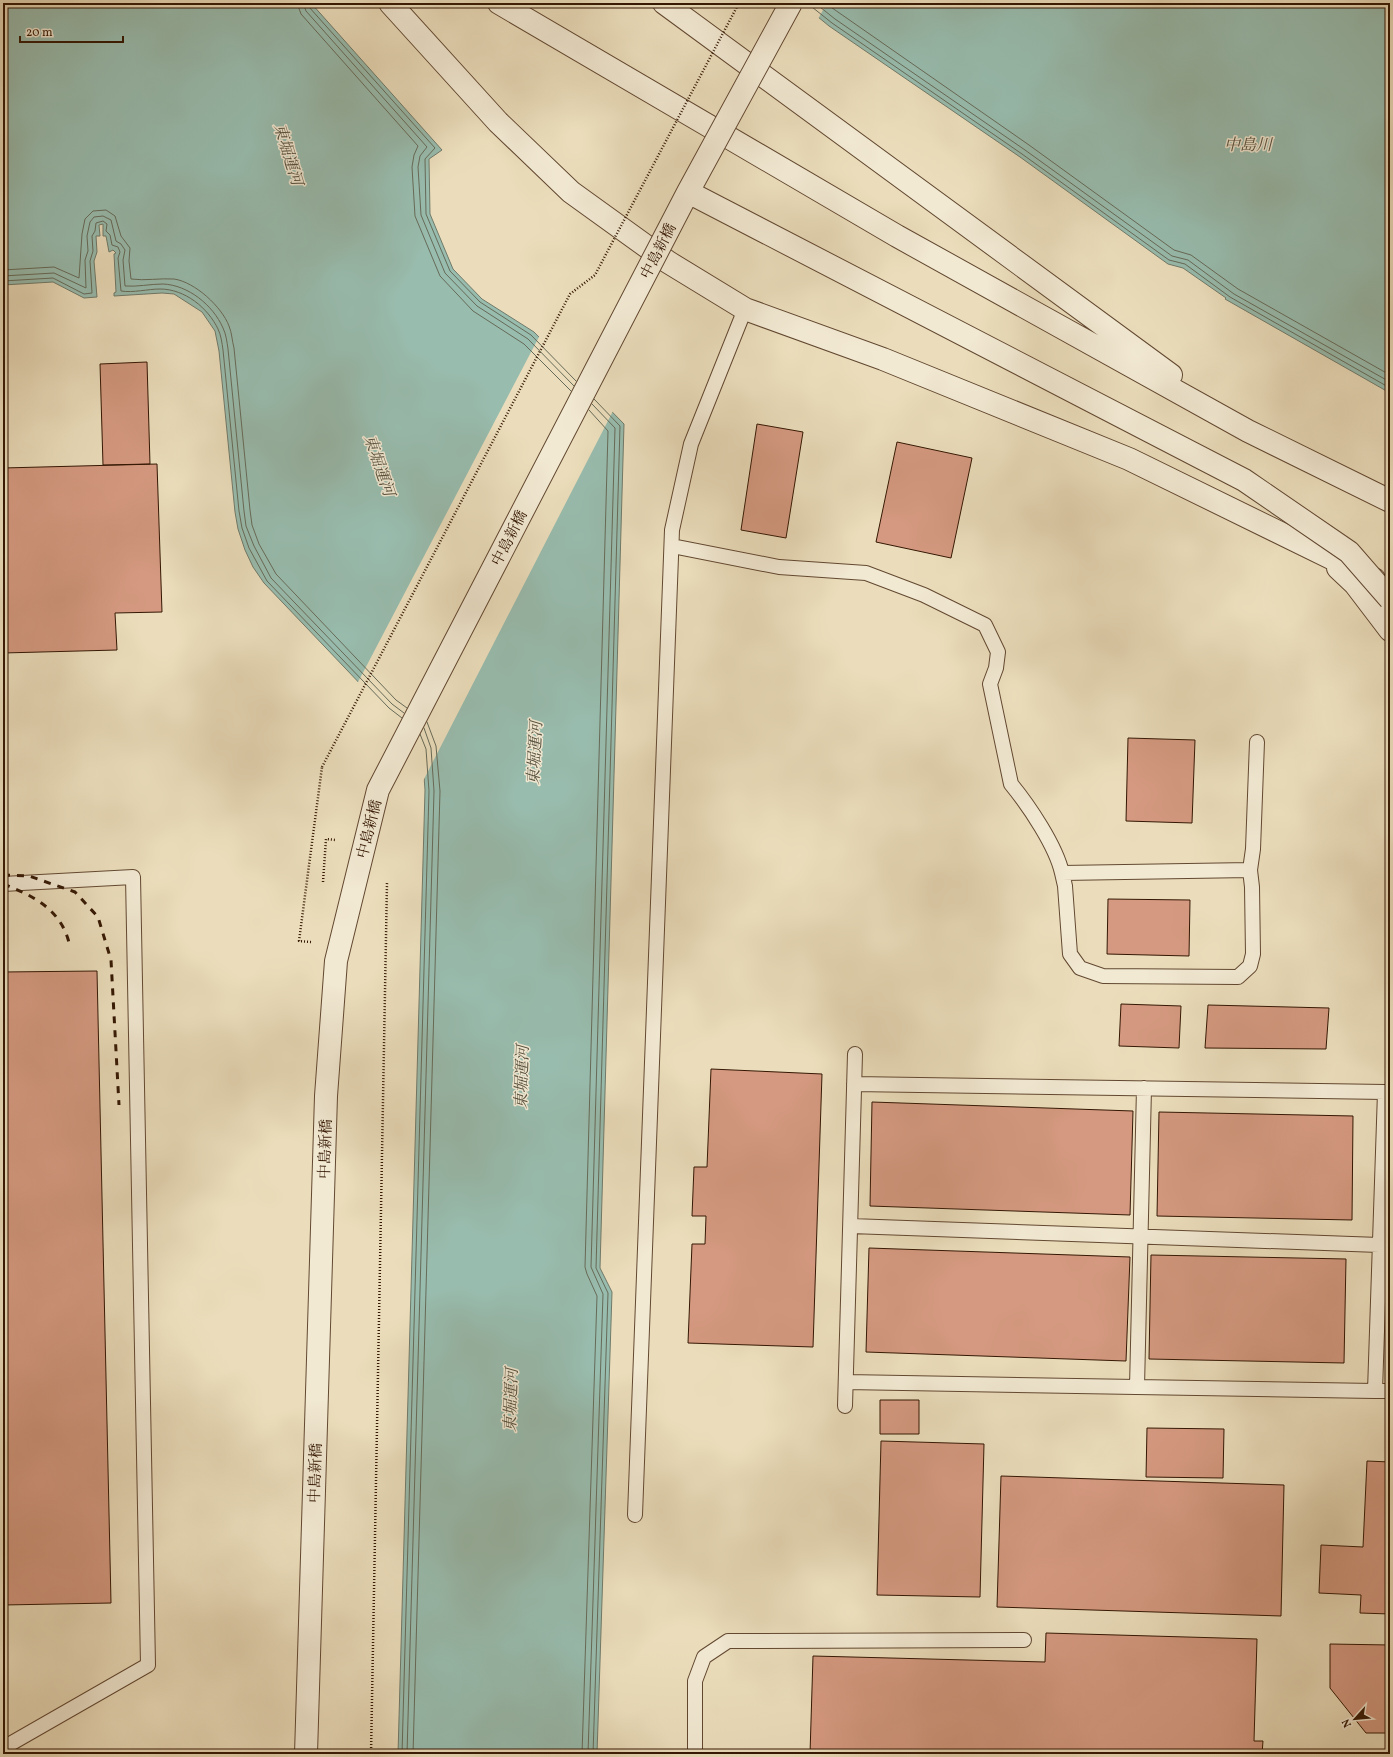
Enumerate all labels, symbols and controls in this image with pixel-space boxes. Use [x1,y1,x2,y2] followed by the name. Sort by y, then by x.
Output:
[20,18,123,44] scale bar
[26,25,53,41] text: 20 m
[267,121,308,191] water label: 東堀運河
[1224,135,1274,157] water label: 中島川
[636,220,682,283] street label: 中島新橋
[357,432,400,502] water label: 東堀運河
[487,507,533,570] street label: 中島新橋
[523,718,549,786] water label: 東堀運河
[353,798,388,861] street label: 中島新橋
[511,1042,535,1109] water label: 東堀運河
[315,1119,338,1179] street label: 中島新橋
[500,1365,524,1432] water label: 東堀運河
[305,1443,328,1503] street label: 中島新橋
[1335,1699,1375,1739] north arrow
[1339,1716,1356,1730] text: N

